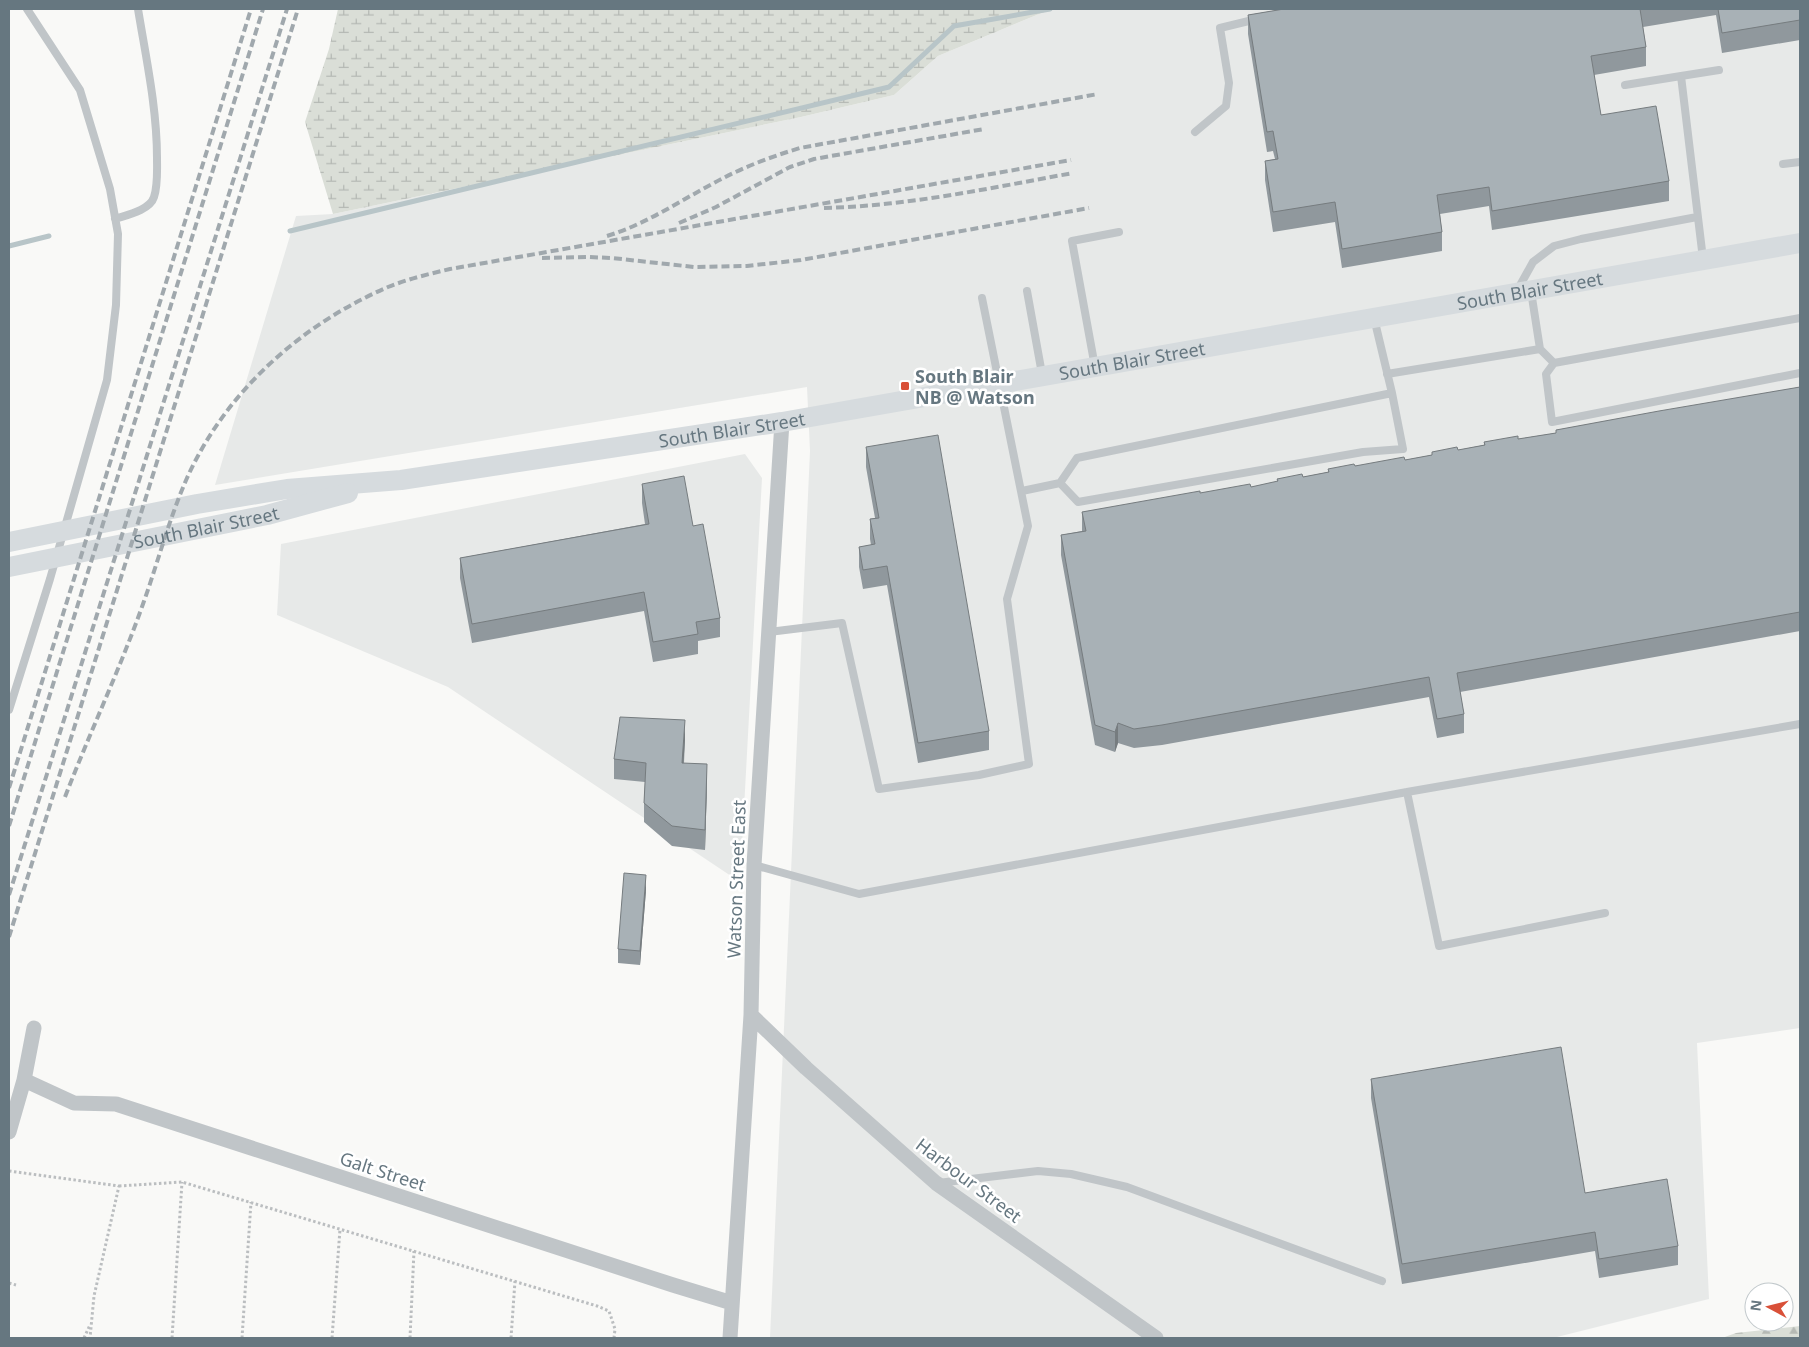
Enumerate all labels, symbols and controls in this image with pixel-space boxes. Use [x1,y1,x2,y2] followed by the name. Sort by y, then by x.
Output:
[1455,266,1605,315] street label: South Blair Street
[1057,336,1207,385] street label: South Blair Street
[915,364,1035,409] place label: South Blair NB @ Watson
[899,380,911,392] marker: South Blair NB @ Watson
[657,406,807,453] street label: South Blair Street
[131,500,282,554] street label: South Blair Street
[721,799,751,959] street label: Watson Street East
[911,1132,1027,1228] street label: Harbour Street
[337,1146,430,1196] street label: Galt Street
[1744,1282,1794,1332] north arrow
[1745,1299,1766,1312] text: N

